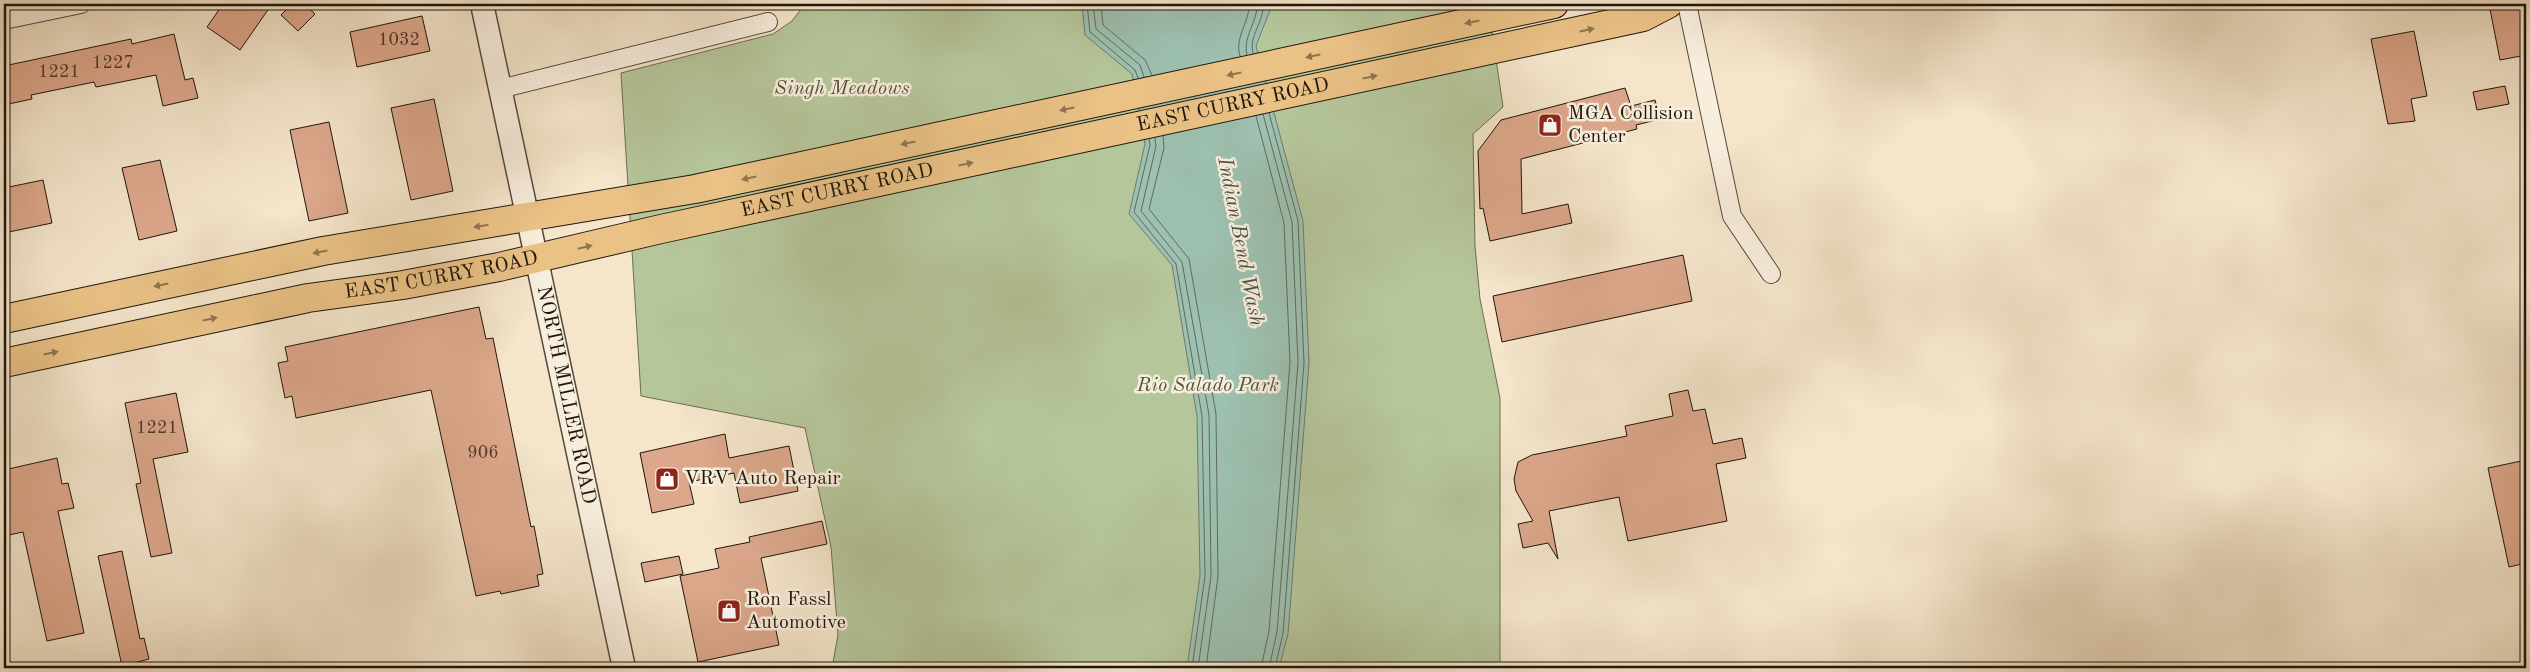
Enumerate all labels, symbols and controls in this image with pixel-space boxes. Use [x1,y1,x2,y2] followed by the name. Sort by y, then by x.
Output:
[1464,18,1480,26] one-way arrow
[1579,25,1595,33] one-way arrow
[378,31,420,49] house number: 1032
[1305,53,1321,61] one-way arrow
[92,54,134,72] house number: 1227
[38,63,80,81] house number: 1221
[1226,70,1242,78] one-way arrow
[1363,73,1378,81] one-way arrow
[1135,75,1331,136] street label: EAST CURRY ROAD
[774,79,910,99] park label: Singh Meadows
[1568,104,1694,147] place label: MGA Collision Center
[1059,105,1074,113] one-way arrow
[1537,112,1563,138] shop icon: MGA Collision Center
[899,140,915,148] one-way arrow
[1213,155,1267,328] water label: Indian Bend Wash
[739,160,935,221] street label: EAST CURRY ROAD
[958,160,974,168] one-way arrow
[741,174,757,182] one-way arrow
[472,222,488,230] one-way arrow
[577,243,592,251] one-way arrow
[312,248,328,256] one-way arrow
[343,248,540,303] street label: EAST CURRY ROAD
[153,282,169,290] one-way arrow
[533,284,599,506] street label: NORTH MILLER ROAD
[203,315,219,323] one-way arrow
[44,348,60,356] one-way arrow
[1136,376,1279,396] park label: Rio Salado Park
[136,419,178,437] house number: 1221
[467,444,499,462] house number: 906
[654,466,680,492] shop icon: VRV Auto Repair
[684,469,841,489] place label: VRV Auto Repair
[746,590,846,633] place label: Ron Fassl Automotive
[716,598,742,624] shop icon: Ron Fassl Automotive

